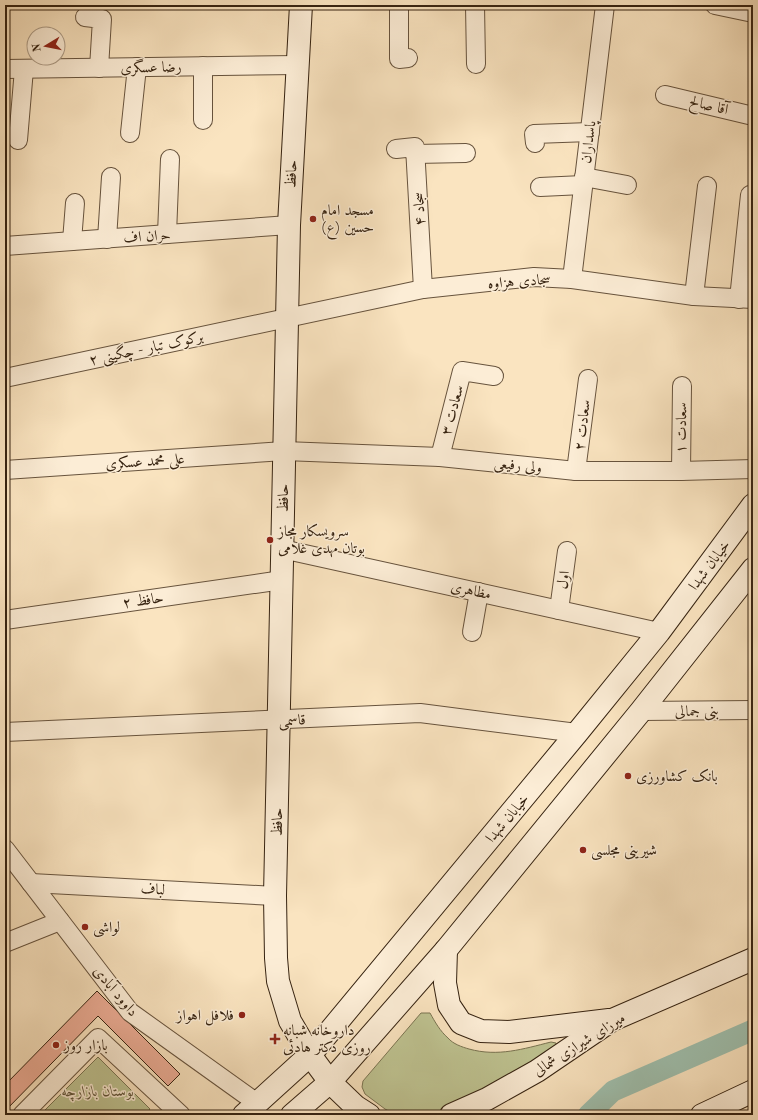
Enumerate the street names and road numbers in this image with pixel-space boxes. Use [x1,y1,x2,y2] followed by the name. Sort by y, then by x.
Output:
[120,57,182,78] street label: رضا عسگری
[686,91,732,124] street label: آقا صالح
[579,119,602,165] street label: پاسداران
[283,160,301,189] street label: حافظ
[412,192,429,226] street label: سجاد ۴
[123,228,171,247] street label: حران اف
[487,273,551,293] street label: سجادی هزاوه
[87,326,205,371] street label: برکوک تبار - چگینی ۲
[440,384,467,437] street label: سعادت ۳
[573,399,594,451] street label: سعادت ۲
[675,402,690,454] street label: سعادت ۱
[105,451,185,475] street label: علی محمد عسکری
[493,457,543,478] street label: ولی رفیعی
[276,484,292,512] street label: حافظ
[687,538,735,594] street label: خیابان شهدا
[556,570,573,590] street label: اول
[449,580,492,604] street label: مظاهری
[122,590,165,612] street label: حافظ ۲
[675,705,719,721] street label: بنی جمالی
[278,713,306,732] street label: قاسمی
[484,792,533,847] street label: خیابان شهدا
[270,808,286,836] street label: حافظ
[140,882,166,899] street label: لباف
[90,962,142,1020] street label: داوود آبادی
[531,1011,628,1080] street label: میرزای شیرازی شمالی

